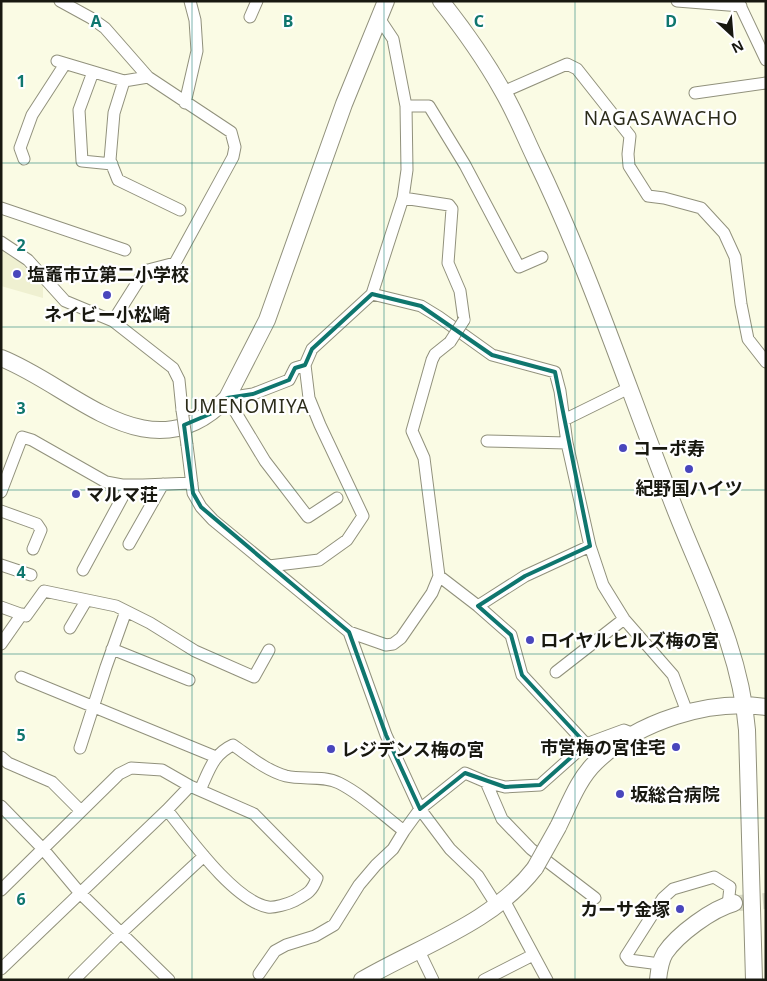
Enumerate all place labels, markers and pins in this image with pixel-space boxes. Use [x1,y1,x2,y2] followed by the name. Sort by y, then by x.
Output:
[27,262,189,286] place label: 塩竈市立第二小学校
[11,268,23,280] marker: 塩竈市立第二小学校
[101,289,113,301] marker: ネイビー小松崎
[44,302,170,326] place label: ネイビー小松崎
[633,436,705,460] place label: コーポ寿
[617,442,629,454] marker: コーポ寿
[683,463,695,475] marker: 紀野国ハイツ
[635,476,743,500] place label: 紀野国ハイツ
[86,482,158,506] place label: マルマ荘
[70,488,82,500] marker: マルマ荘
[540,628,719,652] place label: ロイヤルヒルズ梅の宮
[524,634,536,646] marker: ロイヤルヒルズ梅の宮
[540,735,666,759] place label: 市営梅の宮住宅
[341,737,485,761] place label: レジデンス梅の宮
[670,741,682,753] marker: 市営梅の宮住宅
[325,743,337,755] marker: レジデンス梅の宮
[630,782,720,806] place label: 坂総合病院
[614,788,626,800] marker: 坂総合病院
[580,897,670,921] place label: カーサ金塚
[674,903,686,915] marker: カーサ金塚

